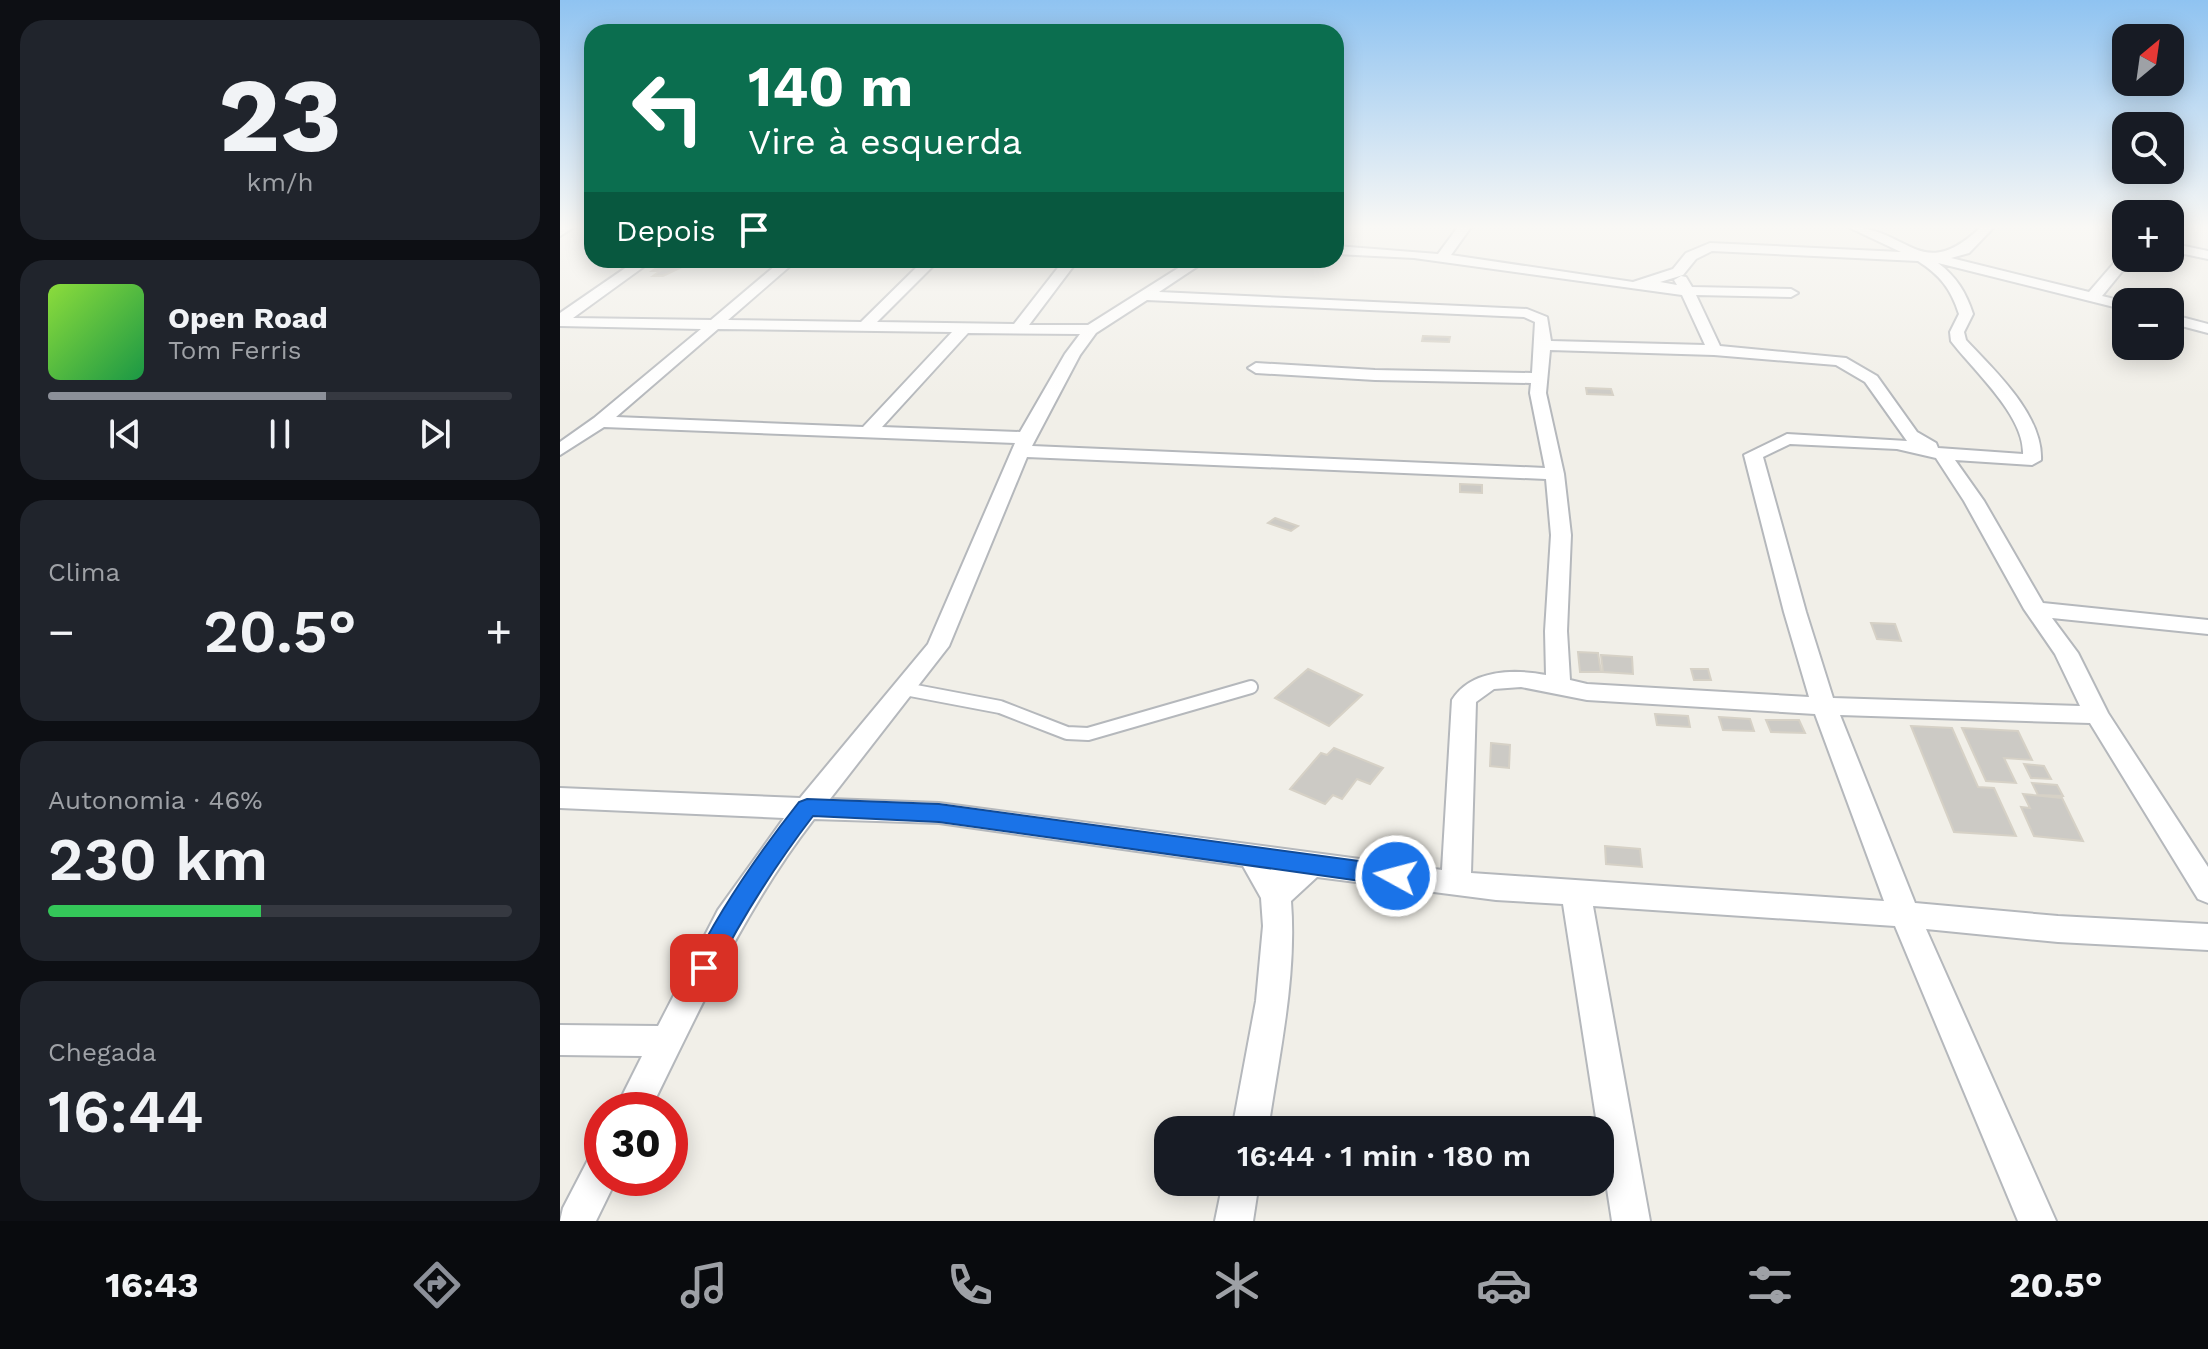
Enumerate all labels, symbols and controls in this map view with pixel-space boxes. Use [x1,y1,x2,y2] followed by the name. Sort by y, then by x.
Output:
[2112,24,2184,96] north arrow
[2112,24,2184,360] map controls
[218,54,342,176] text: 23
[748,54,913,120] text: 140 m
[616,56,720,160] icon: left
[2112,112,2184,184] button: search
[748,121,1022,163] text: Vire à esquerda
[247,167,313,197] text: km/h
[2112,200,2184,272] button: +
[732,208,776,252] icon: arrive
[616,213,716,248] text: Depois
[2112,288,2184,360] button: −
[168,300,328,335] text: Open Road
[168,335,301,365] text: Tom Ferris
[103,412,147,456] icon: previous
[258,412,302,456] icon: pause
[413,412,457,456] icon: next
[48,557,120,587] text: Clima
[203,596,357,667] text: 20.5°
[48,606,75,658] text: −
[485,606,512,658] text: +
[48,785,263,815] text: Autonomia · 46%
[48,824,268,895] text: 230 km
[1354,834,1438,918] position arrow
[670,934,738,1002] pin
[682,946,726,990] icon: arrive
[48,1037,157,1067] text: Chegada
[48,1076,204,1147] text: 16:44
[584,1092,688,1196] speed limit sign: 30
[1237,1138,1531,1173] text: 16:44 · 1 min · 180 m
[409,1257,465,1313] icon: directions
[676,1257,732,1313] icon: music
[942,1257,998,1313] icon: phone
[1209,1257,1265,1313] icon: climate
[1476,1257,1532,1313] icon: car
[1742,1257,1798,1313] icon: filters
[105,1264,199,1306] text: 16:43
[2009,1264,2103,1306] text: 20.5°

